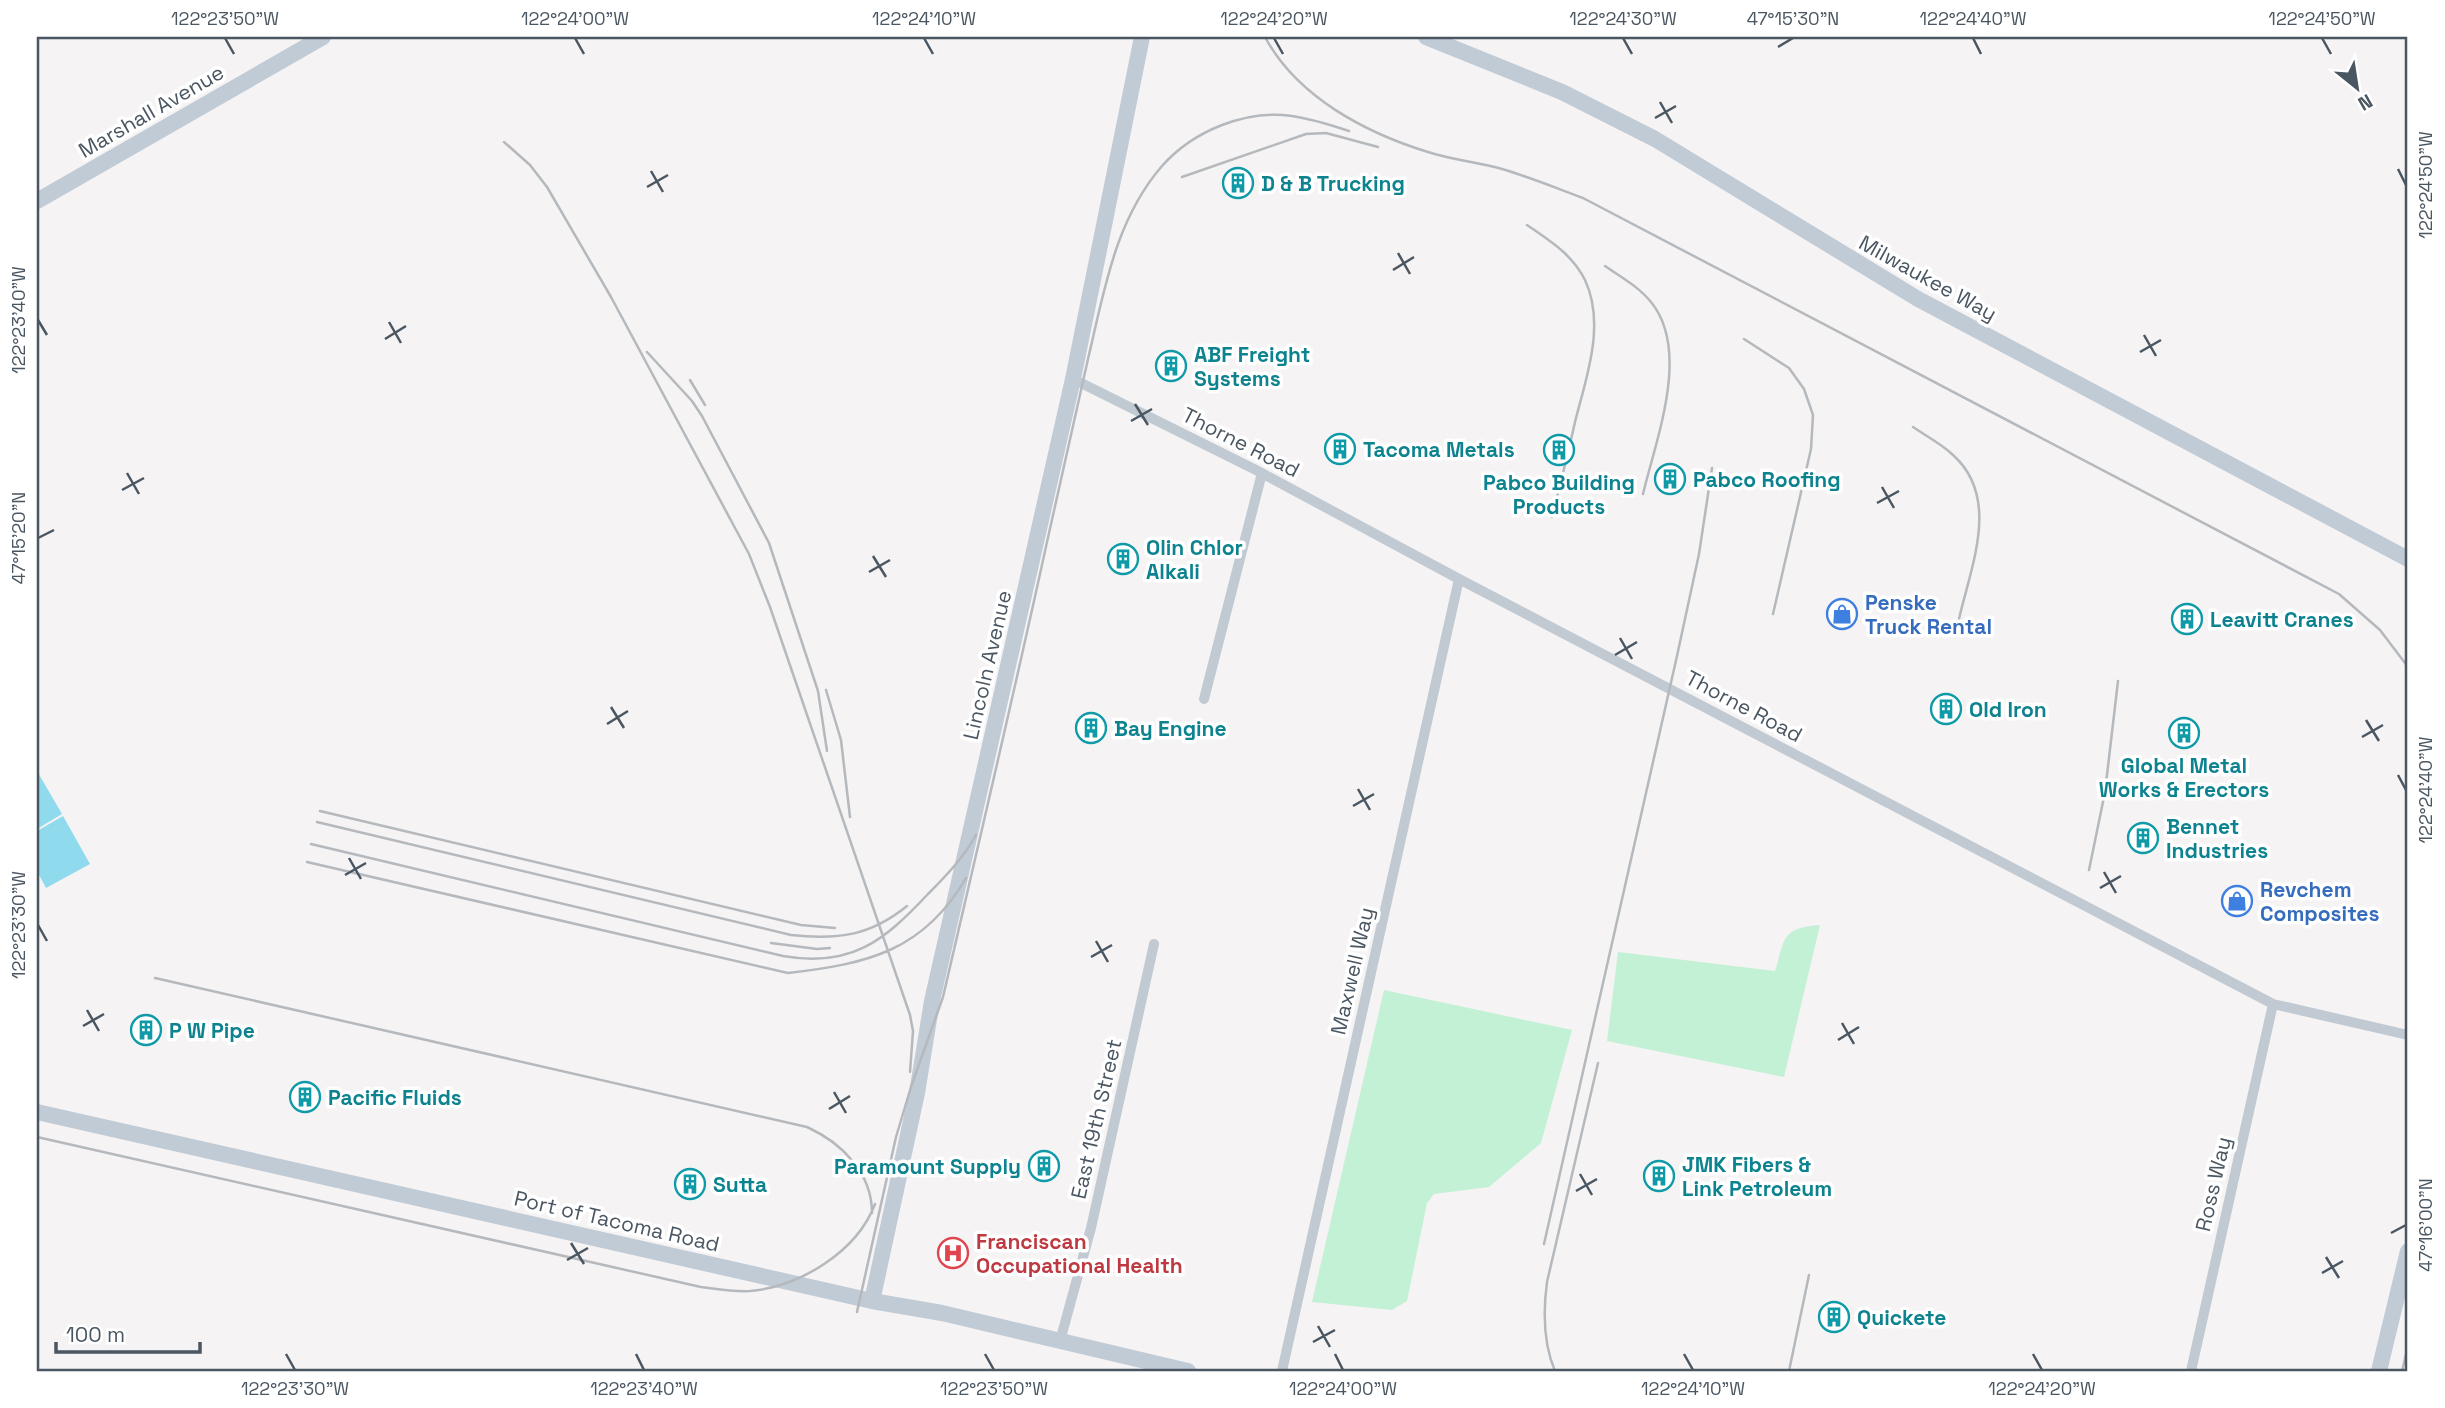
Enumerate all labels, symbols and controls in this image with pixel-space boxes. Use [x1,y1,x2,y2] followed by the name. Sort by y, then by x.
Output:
[171,7,279,30] text: 122°23'50"W
[521,7,629,30] text: 122°24'00"W
[872,7,976,30] text: 122°24'10"W
[1220,7,1328,30] text: 122°24'20"W
[1569,7,1677,30] text: 122°24'30"W
[1747,7,1839,30] text: 47°15'30"N
[1920,7,2027,30] text: 122°24'40"W
[2268,7,2376,30] text: 122°24'50"W
[2322,52,2392,122] north arrow
[73,58,229,164] street label: Marshall Avenue
[2353,88,2377,116] text: N
[2414,131,2437,239] text: 122°24'50"W
[1221,166,1255,200] building icon: D & B Trucking
[1261,170,1405,197] place label: D & B Trucking
[1854,229,2002,327] street label: Milwaukee Way
[7,266,30,374] text: 122°23'40"W
[1194,341,1310,392] place label: ABF Freight Systems
[1154,349,1188,383] building icon: ABF Freight Systems
[1178,401,1304,483] street label: Thorne Road
[1323,432,1357,466] building icon: Tacoma Metals
[1542,433,1576,467] building icon: Pabco Building Products
[1363,436,1515,463] place label: Tacoma Metals
[1653,462,1687,496] building icon: Pabco Roofing
[1693,466,1841,493] place label: Pabco Roofing
[1483,469,1635,520] place label: Pabco Building Products
[7,492,30,584] text: 47°15'20"N
[1146,534,1243,585] place label: Olin Chlor Alkali
[1106,542,1140,576] building icon: Olin Chlor Alkali
[957,588,1017,742] street label: Lincoln Avenue
[1865,589,1992,640] place label: Penske Truck Rental
[1825,597,1859,631] shop icon: Penske Truck Rental
[2170,602,2204,636] building icon: Leavitt Cranes
[2210,606,2354,633] place label: Leavitt Cranes
[1681,664,1807,748] street label: Thorne Road
[1929,692,1963,726] building icon: Old Iron
[1969,696,2047,723] place label: Old Iron
[1074,711,1108,745] building icon: Bay Engine
[1114,715,1227,742] place label: Bay Engine
[2167,716,2201,750] building icon: Global Metal Works & Erectors
[2414,736,2437,843] text: 122°24'40"W
[2099,752,2269,803] place label: Global Metal Works & Erectors
[2166,813,2268,864] place label: Bennet Industries
[2126,821,2160,855] building icon: Bennet Industries
[7,871,30,979] text: 122°23'30"W
[2260,876,2379,927] place label: Revchem Composites
[2220,884,2254,918] shop icon: Revchem Composites
[1324,905,1380,1037] street label: Maxwell Way
[129,1013,163,1047] building icon: P W Pipe
[169,1017,255,1044] place label: P W Pipe
[1064,1036,1128,1202] street label: East 19th Street
[288,1080,322,1114] building icon: Pacific Fluids
[328,1084,462,1111] place label: Pacific Fluids
[2189,1134,2237,1234] street label: Ross Way
[1027,1149,1061,1183] building icon: Paramount Supply
[1682,1151,1832,1202] place label: JMK Fibers & Link Petroleum
[834,1153,1021,1180] place label: Paramount Supply
[1642,1159,1676,1193] building icon: JMK Fibers & Link Petroleum
[673,1167,707,1201] building icon: Sutta
[713,1171,767,1198] place label: Sutta
[2414,1178,2437,1272] text: 47°16'00"N
[512,1184,722,1258] street label: Port of Tacoma Road
[976,1228,1183,1279] place label: Franciscan Occupational Health
[936,1236,970,1270] hospital icon: Franciscan Occupational Health
[1817,1300,1851,1334] building icon: Quickete
[1857,1304,1946,1331] place label: Quickete
[56,1310,200,1354] scale bar
[66,1321,125,1348] text: 100 m
[241,1377,349,1400] text: 122°23'30"W
[590,1377,698,1400] text: 122°23'40"W
[940,1377,1048,1400] text: 122°23'50"W
[1289,1377,1397,1400] text: 122°24'00"W
[1641,1377,1745,1400] text: 122°24'10"W
[1988,1377,2096,1400] text: 122°24'20"W

